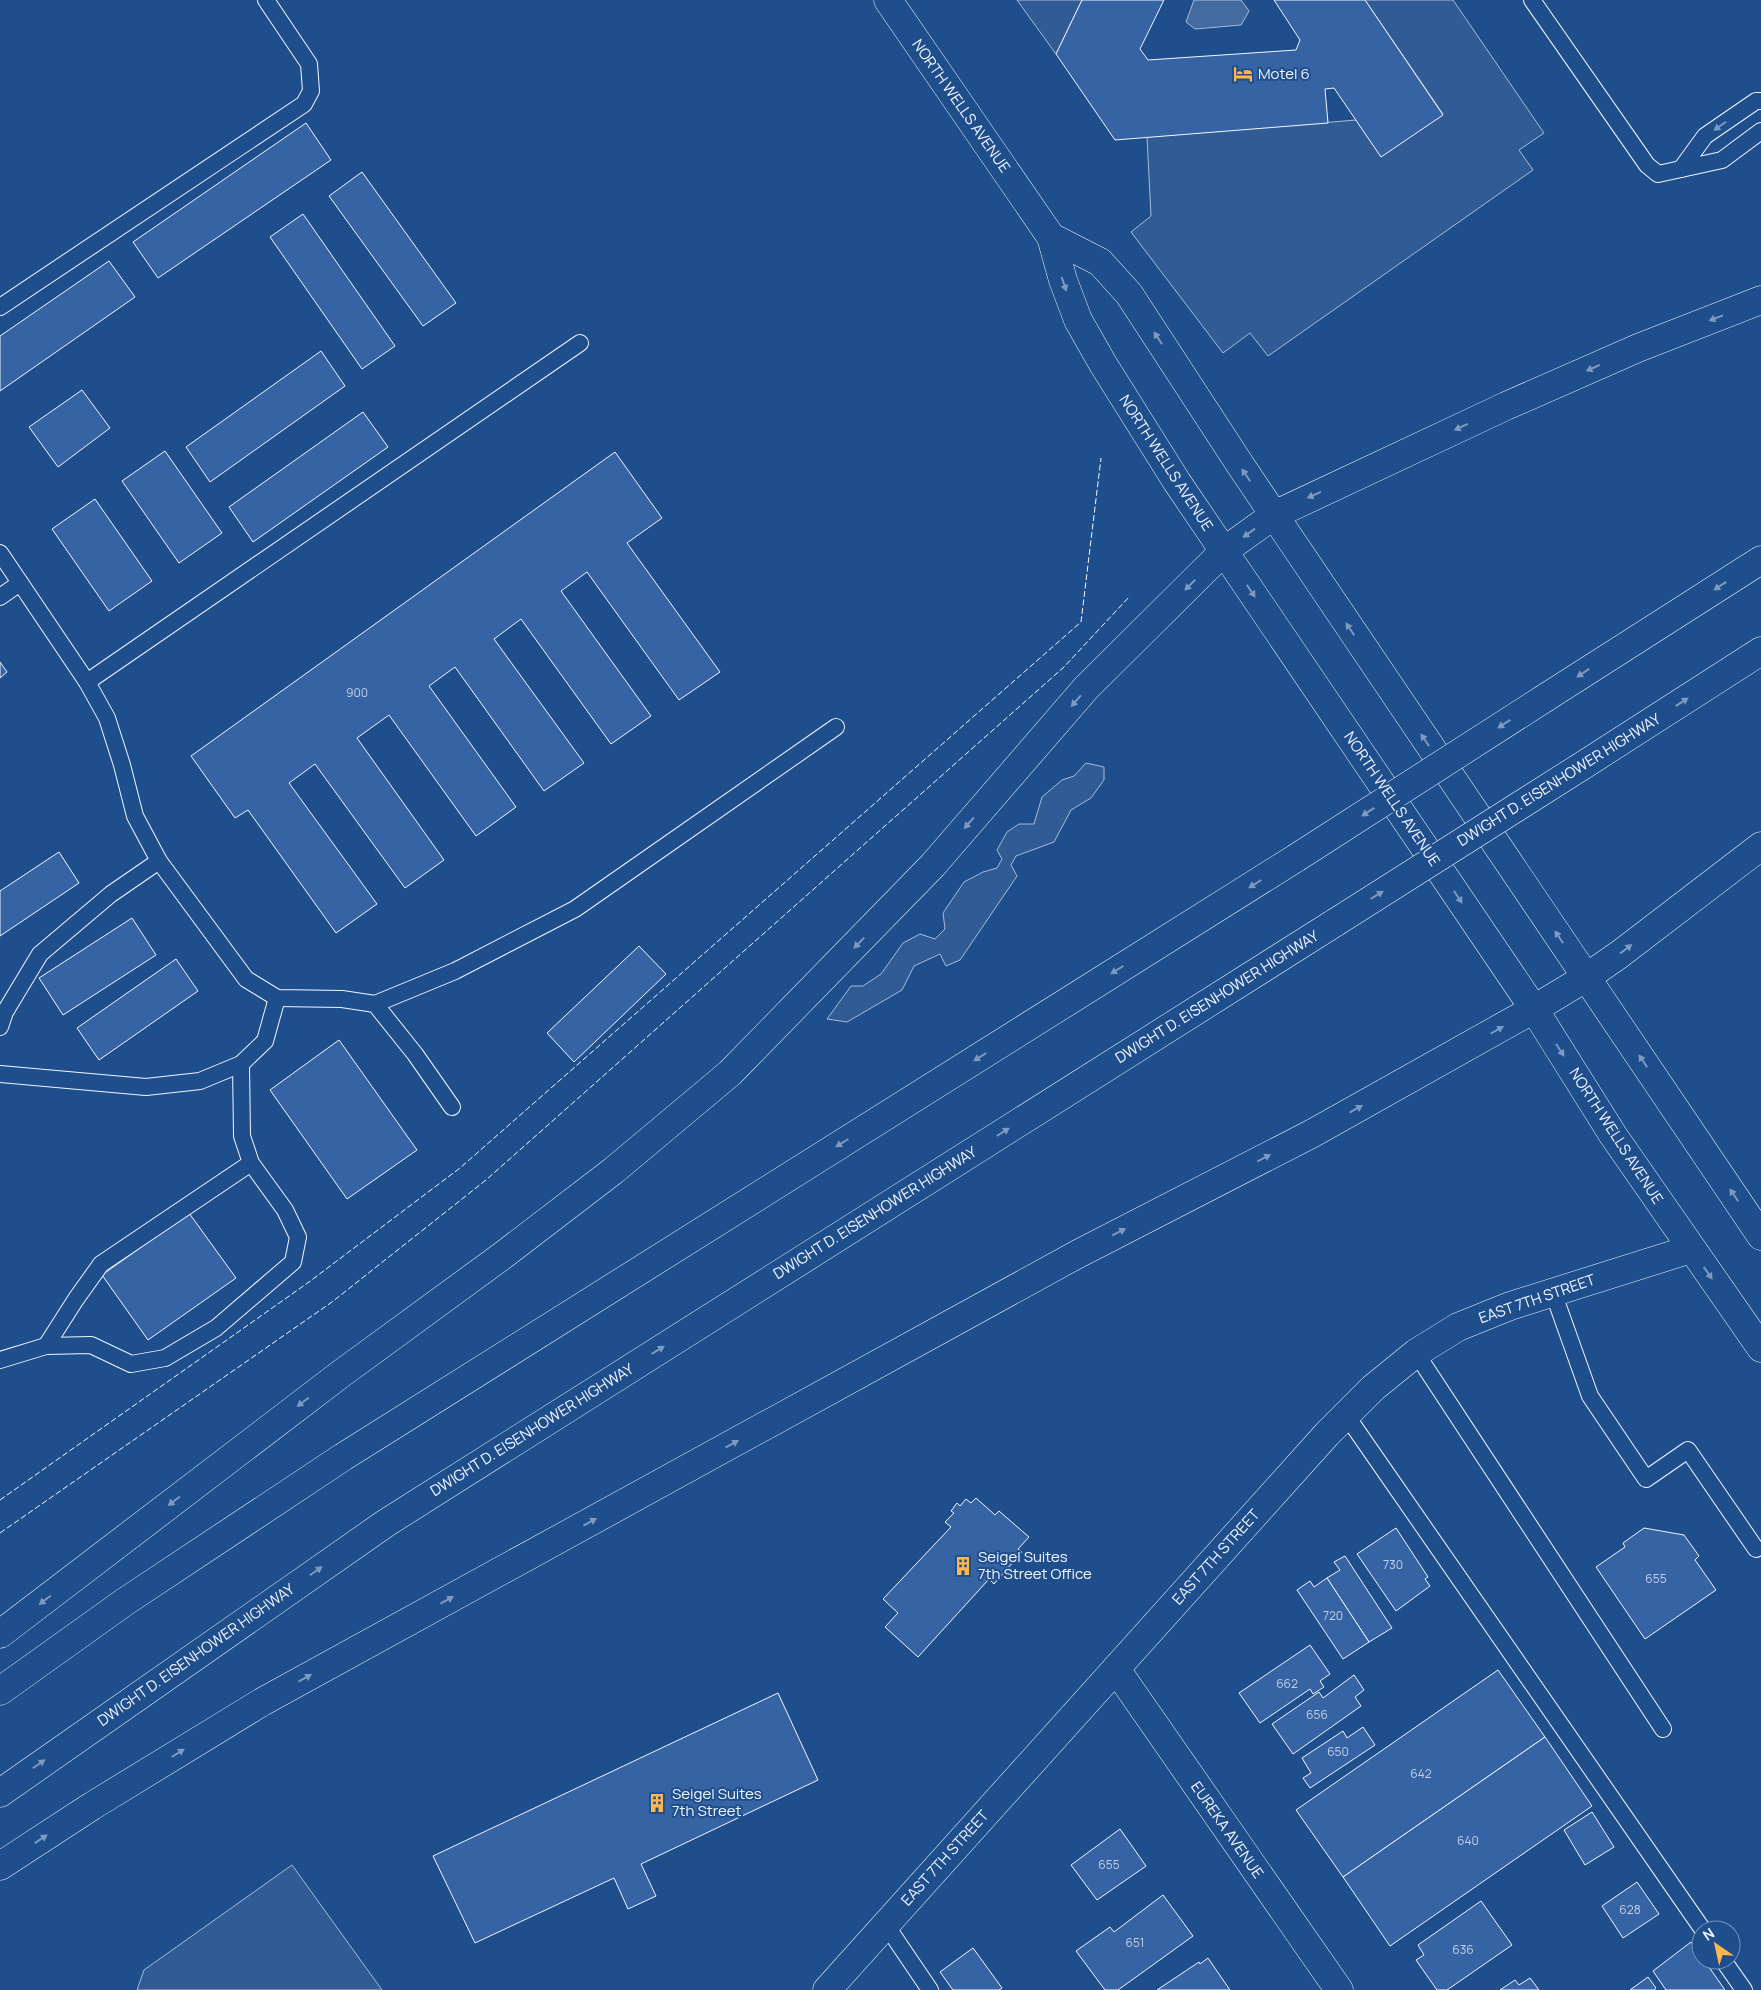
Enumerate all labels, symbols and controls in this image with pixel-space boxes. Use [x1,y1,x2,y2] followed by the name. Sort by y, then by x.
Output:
[907,35,1015,177] street label: NORTH WELLS AVENUE
[1232,63,1254,85] hotel icon: Motel 6
[1258,63,1310,84] place label: Motel 6
[1713,121,1727,131] one-way arrow
[1061,276,1069,291] one-way arrow
[1708,315,1723,322] one-way arrow
[1153,332,1162,345] one-way arrow
[1586,364,1600,372] one-way arrow
[1114,391,1218,535] street label: NORTH WELLS AVENUE
[1454,422,1469,431] one-way arrow
[1242,468,1251,481] one-way arrow
[1307,492,1321,500] one-way arrow
[1242,528,1256,538] one-way arrow
[1184,579,1196,591] one-way arrow
[1713,581,1727,591] one-way arrow
[1247,584,1256,598] one-way arrow
[1346,622,1355,635] one-way arrow
[1576,669,1590,678] one-way arrow
[346,684,368,701] house number: 900
[1070,694,1081,707] one-way arrow
[1675,697,1688,706] one-way arrow
[1453,708,1665,851] street label: DWIGHT D. EISENHOWER HIGHWAY
[1498,719,1511,729] one-way arrow
[1339,727,1445,870] street label: NORTH WELLS AVENUE
[1421,733,1430,746] one-way arrow
[1361,807,1374,816] one-way arrow
[963,817,975,829] one-way arrow
[1248,879,1261,888] one-way arrow
[1453,890,1463,904] one-way arrow
[1370,891,1383,900] one-way arrow
[1111,925,1323,1068] street label: DWIGHT D. EISENHOWER HIGHWAY
[1554,930,1564,944] one-way arrow
[853,936,865,948] one-way arrow
[1619,944,1633,954] one-way arrow
[1110,965,1124,975] one-way arrow
[1491,1025,1504,1034] one-way arrow
[1555,1044,1565,1057] one-way arrow
[973,1052,986,1061] one-way arrow
[1638,1054,1648,1067] one-way arrow
[1564,1064,1668,1208] street label: NORTH WELLS AVENUE
[1348,1105,1363,1113] one-way arrow
[996,1127,1009,1137] one-way arrow
[835,1138,849,1148] one-way arrow
[769,1141,981,1284] street label: DWIGHT D. EISENHOWER HIGHWAY
[1256,1154,1271,1162] one-way arrow
[1729,1188,1739,1202] one-way arrow
[1112,1228,1126,1236] one-way arrow
[1703,1266,1713,1280] one-way arrow
[1476,1269,1598,1328] street label: EAST 7TH STREET
[652,1345,665,1355] one-way arrow
[426,1358,638,1501] street label: DWIGHT D. EISENHOWER HIGHWAY
[297,1397,310,1408] one-way arrow
[725,1440,740,1448] one-way arrow
[167,1496,181,1506] one-way arrow
[1167,1504,1264,1609] street label: EAST 7TH STREET
[583,1518,597,1527] one-way arrow
[978,1546,1092,1584] place label: Seigel Suites 7th Street Office
[952,1555,974,1577] building icon: Seigel Suites 7th Street Office
[1383,1556,1403,1573] house number: 730
[309,1566,323,1576] one-way arrow
[1645,1570,1667,1587] house number: 655
[93,1578,299,1731] street label: DWIGHT D. EISENHOWER HIGHWAY
[39,1594,52,1605] one-way arrow
[441,1596,454,1605] one-way arrow
[1323,1607,1343,1624] house number: 720
[298,1674,311,1683] one-way arrow
[1276,1675,1298,1692] house number: 662
[1306,1706,1328,1723] house number: 656
[1327,1743,1349,1760] house number: 650
[172,1748,185,1758] one-way arrow
[33,1759,46,1769] one-way arrow
[1410,1765,1432,1782] house number: 642
[1186,1777,1269,1882] street label: EUREKA AVENUE
[672,1783,762,1821] place label: Seigel Suites 7th Street
[646,1792,668,1814] building icon: Seigel Suites 7th Street
[896,1805,993,1910] street label: EAST 7TH STREET
[1457,1832,1479,1849] house number: 640
[34,1835,48,1844] one-way arrow
[1098,1856,1120,1873] house number: 655
[1619,1901,1641,1918] house number: 628
[1691,1920,1741,1970] north arrow
[1699,1923,1718,1944] text: N
[1125,1934,1145,1951] house number: 651
[1452,1941,1474,1958] house number: 636

